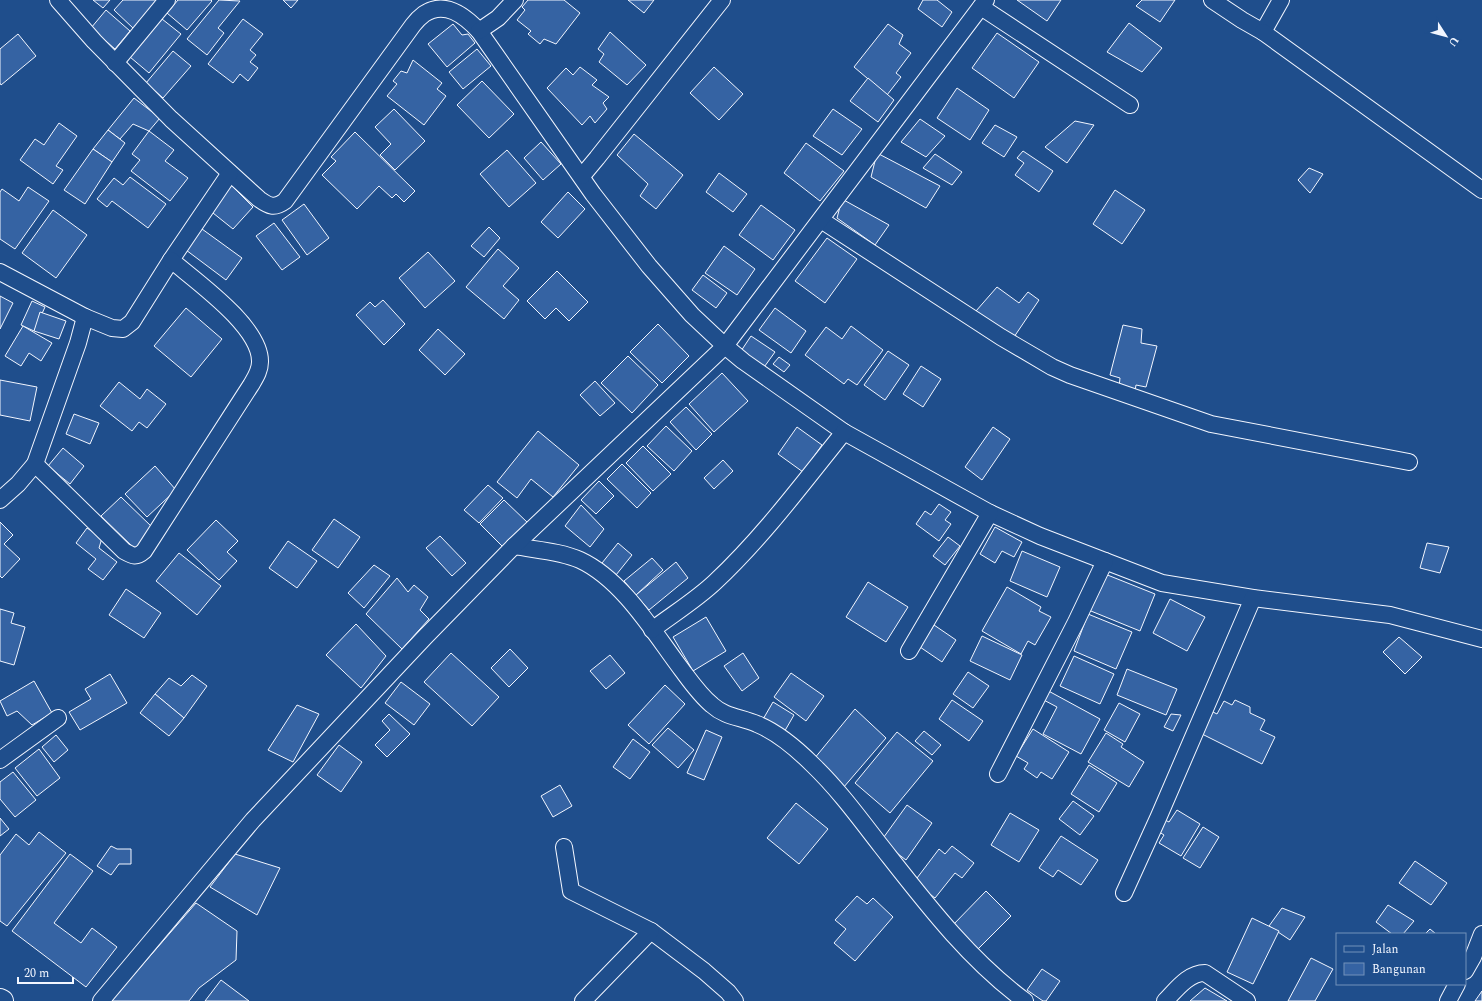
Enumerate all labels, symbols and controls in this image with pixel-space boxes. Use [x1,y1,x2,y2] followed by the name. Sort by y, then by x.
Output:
[1426,16,1466,56] north arrow
[1444,33,1463,50] text: U
[1336,933,1466,985] legend
[1372,940,1399,959] text: Jalan
[18,959,73,985] scale bar
[1372,960,1426,979] text: Bangunan
[24,964,49,983] text: 20 m

